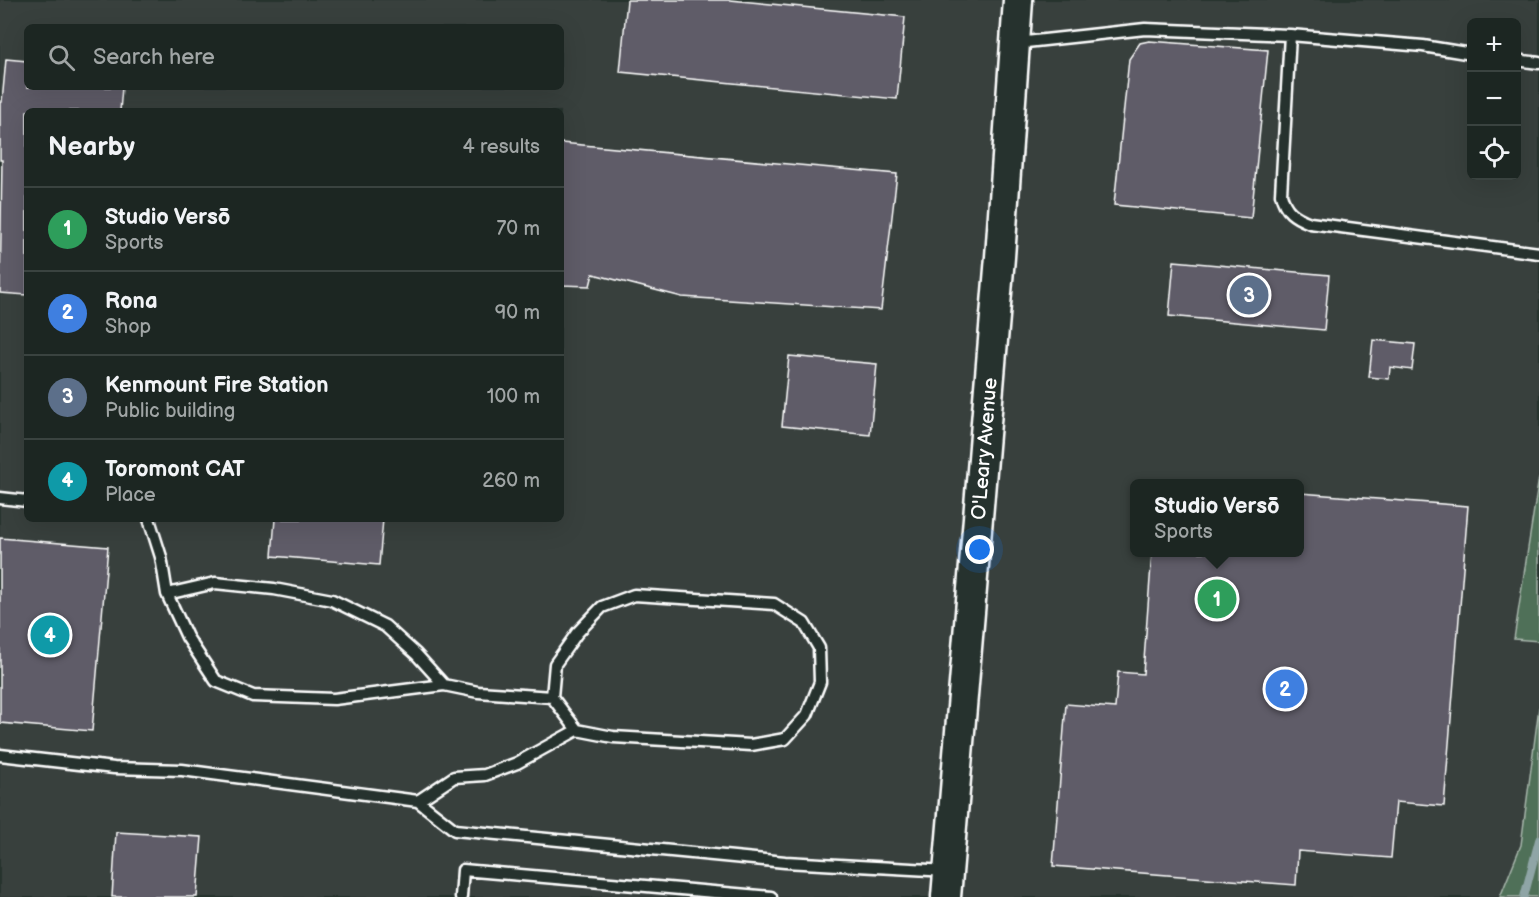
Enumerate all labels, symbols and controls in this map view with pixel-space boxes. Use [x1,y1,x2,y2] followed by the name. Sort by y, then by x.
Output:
[1467,18,1521,180] map controls
[1467,18,1521,72] button: +
[24,24,564,90] search box
[45,41,78,74] icon: search
[93,44,215,71] text: Search here
[1467,72,1521,126] button: −
[1467,126,1521,180] button: locate
[48,132,135,163] text: Nearby
[462,135,540,159] text: 4 results
[105,204,230,231] text: Studio Versō
[63,217,72,241] text: 1
[496,217,540,241] text: 70 m
[105,231,163,255] text: Sports
[1230,272,1268,318] pin: 3
[105,288,158,315] text: Rona
[62,301,73,325] text: 2
[495,301,540,325] text: 90 m
[105,315,151,339] text: Shop
[105,372,329,399] text: Kenmount Fire Station
[967,377,1003,521] street label: O'Leary Avenue
[62,385,73,409] text: 3
[487,385,540,409] text: 100 m
[105,399,235,423] text: Public building
[105,456,245,483] text: Toromont CAT
[62,469,73,493] text: 4
[482,469,540,493] text: 260 m
[1130,479,1304,557] popup
[105,483,156,507] text: Place
[1154,493,1280,520] text: Studio Versō
[1154,520,1213,544] text: Sports
[965,535,994,564] your location
[1198,576,1236,622] pin: 1
[31,612,70,658] pin: 4
[1266,666,1304,712] pin: 2

